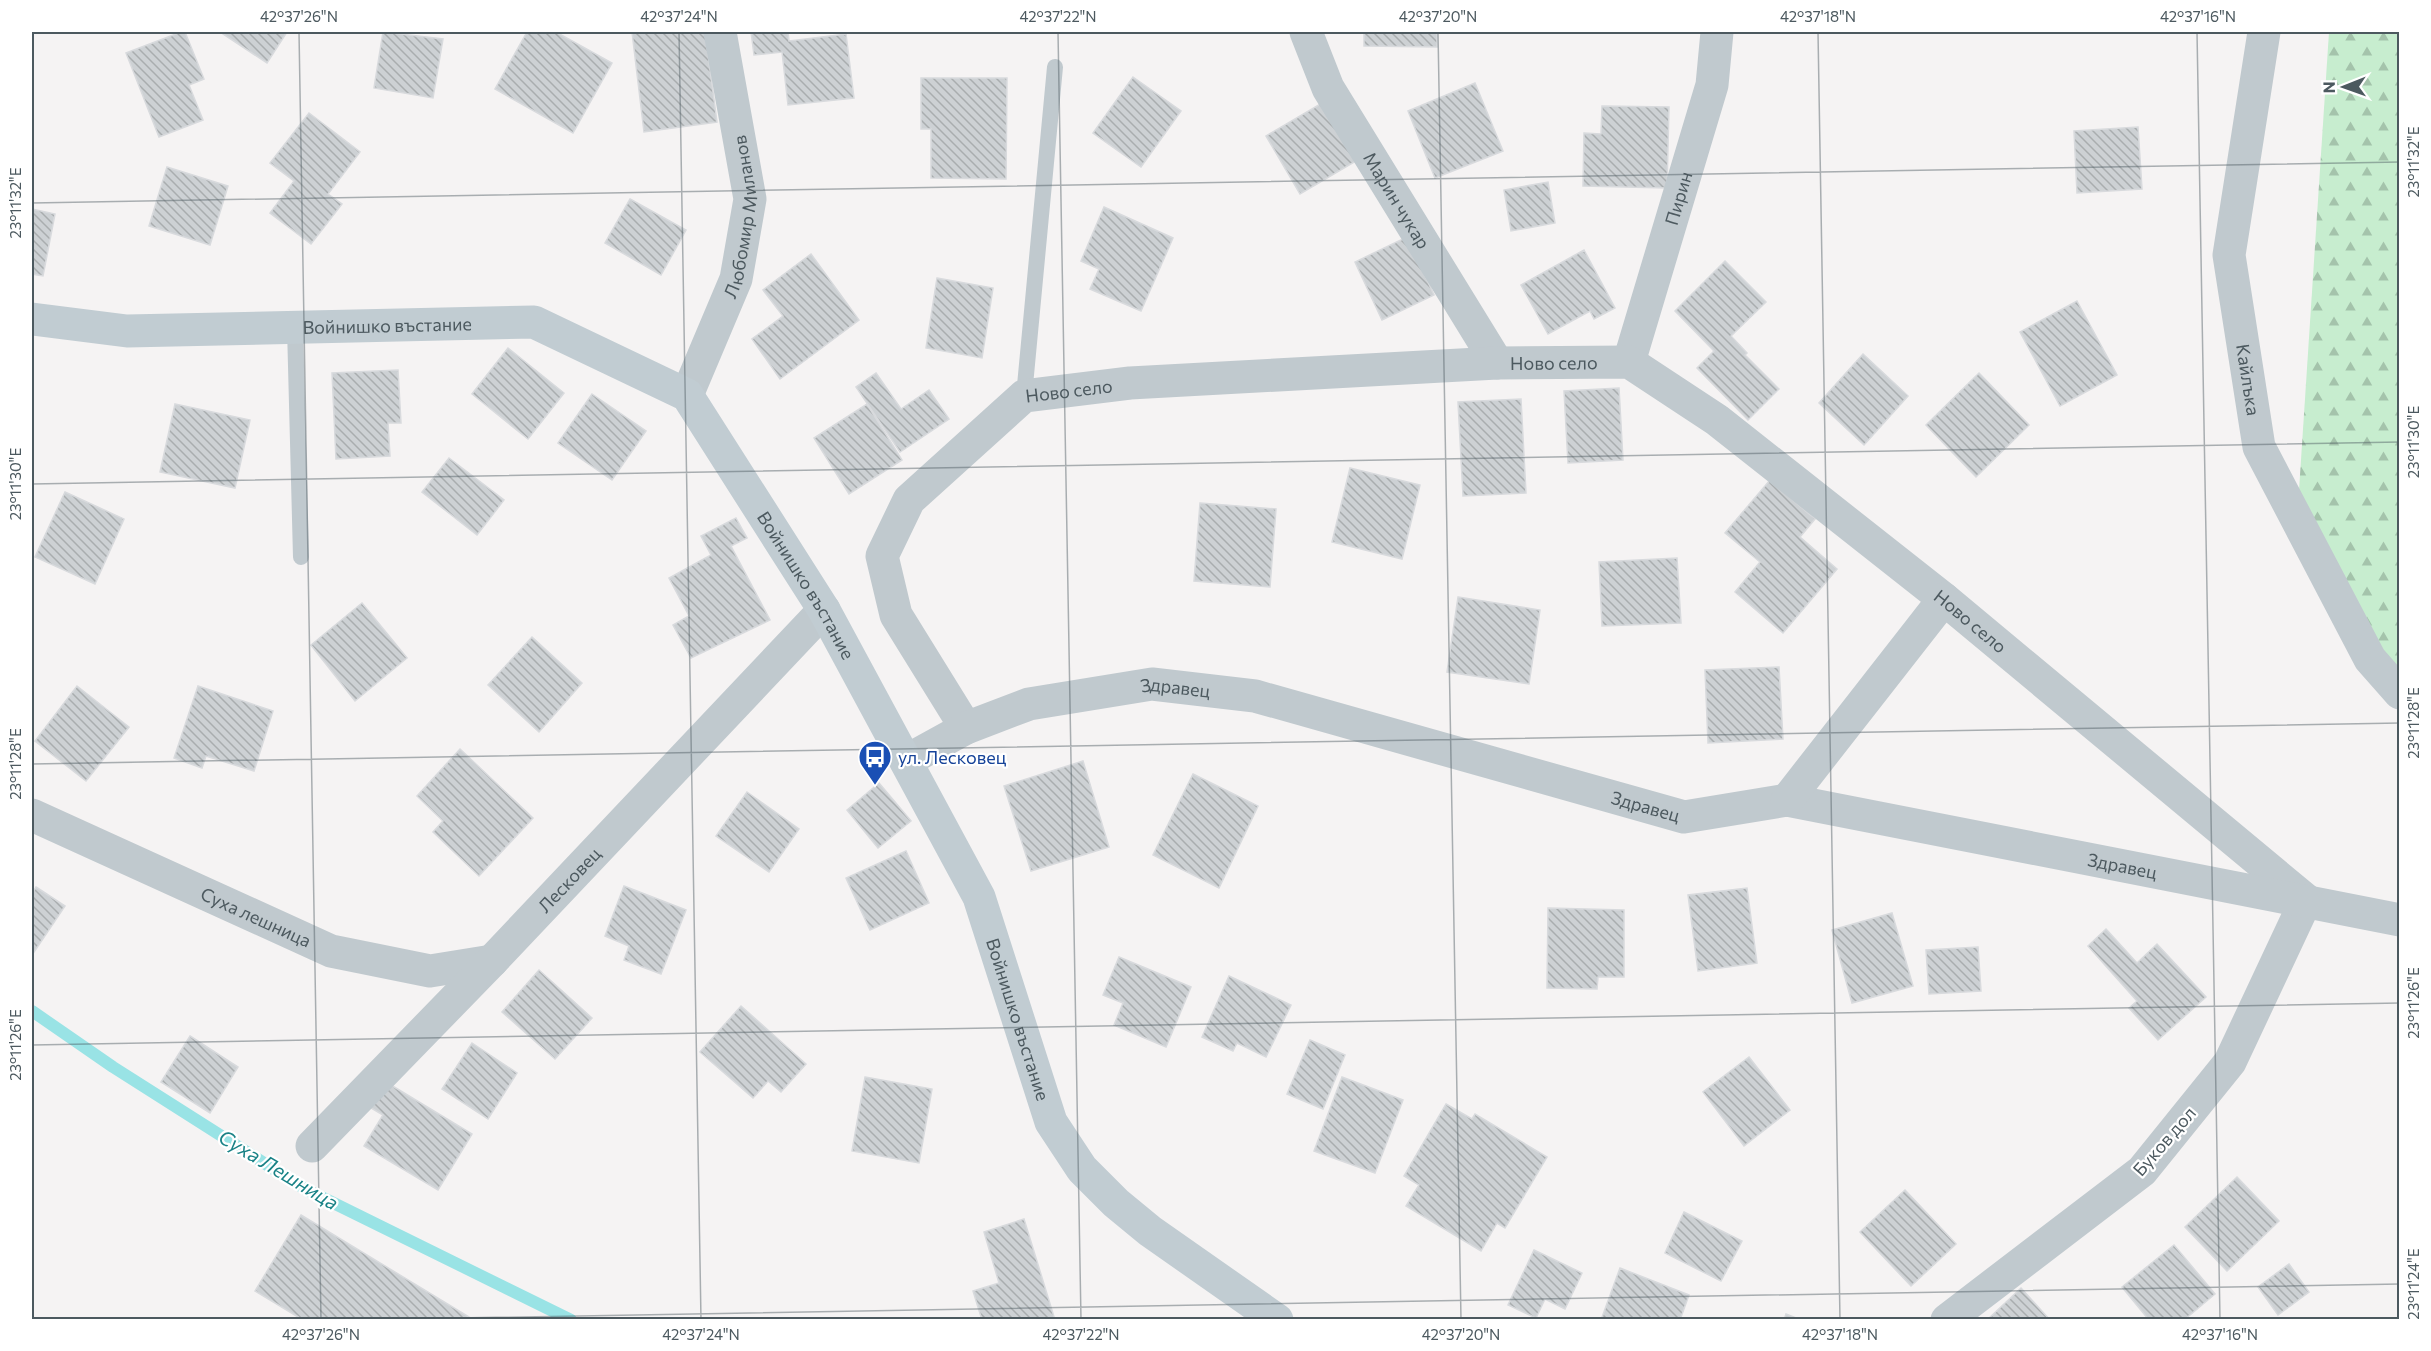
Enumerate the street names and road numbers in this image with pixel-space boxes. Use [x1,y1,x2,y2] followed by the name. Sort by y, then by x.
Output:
[718,134,761,301] street label: Любомир Миланов
[1359,148,1435,253] street label: Марин чукар
[1660,169,1696,228] street label: Пирин
[302,312,472,338] street label: Войнишко въстание
[2232,342,2265,417] street label: Кайлъка
[1510,351,1598,374] street label: Ново село
[1024,374,1114,407] street label: Ново село
[753,507,860,663] street label: Войнишко въстание
[1930,585,2011,657] street label: Ново село
[1139,673,1212,702] street label: Здравец
[1609,786,1683,826] street label: Здравец
[533,842,605,917] street label: Лесковец
[2086,848,2159,883] street label: Здравец
[197,882,315,951] street label: Суха лешница
[982,935,1054,1103] street label: Войнишко въстание
[2128,1102,2200,1180] street label: Буков дол

